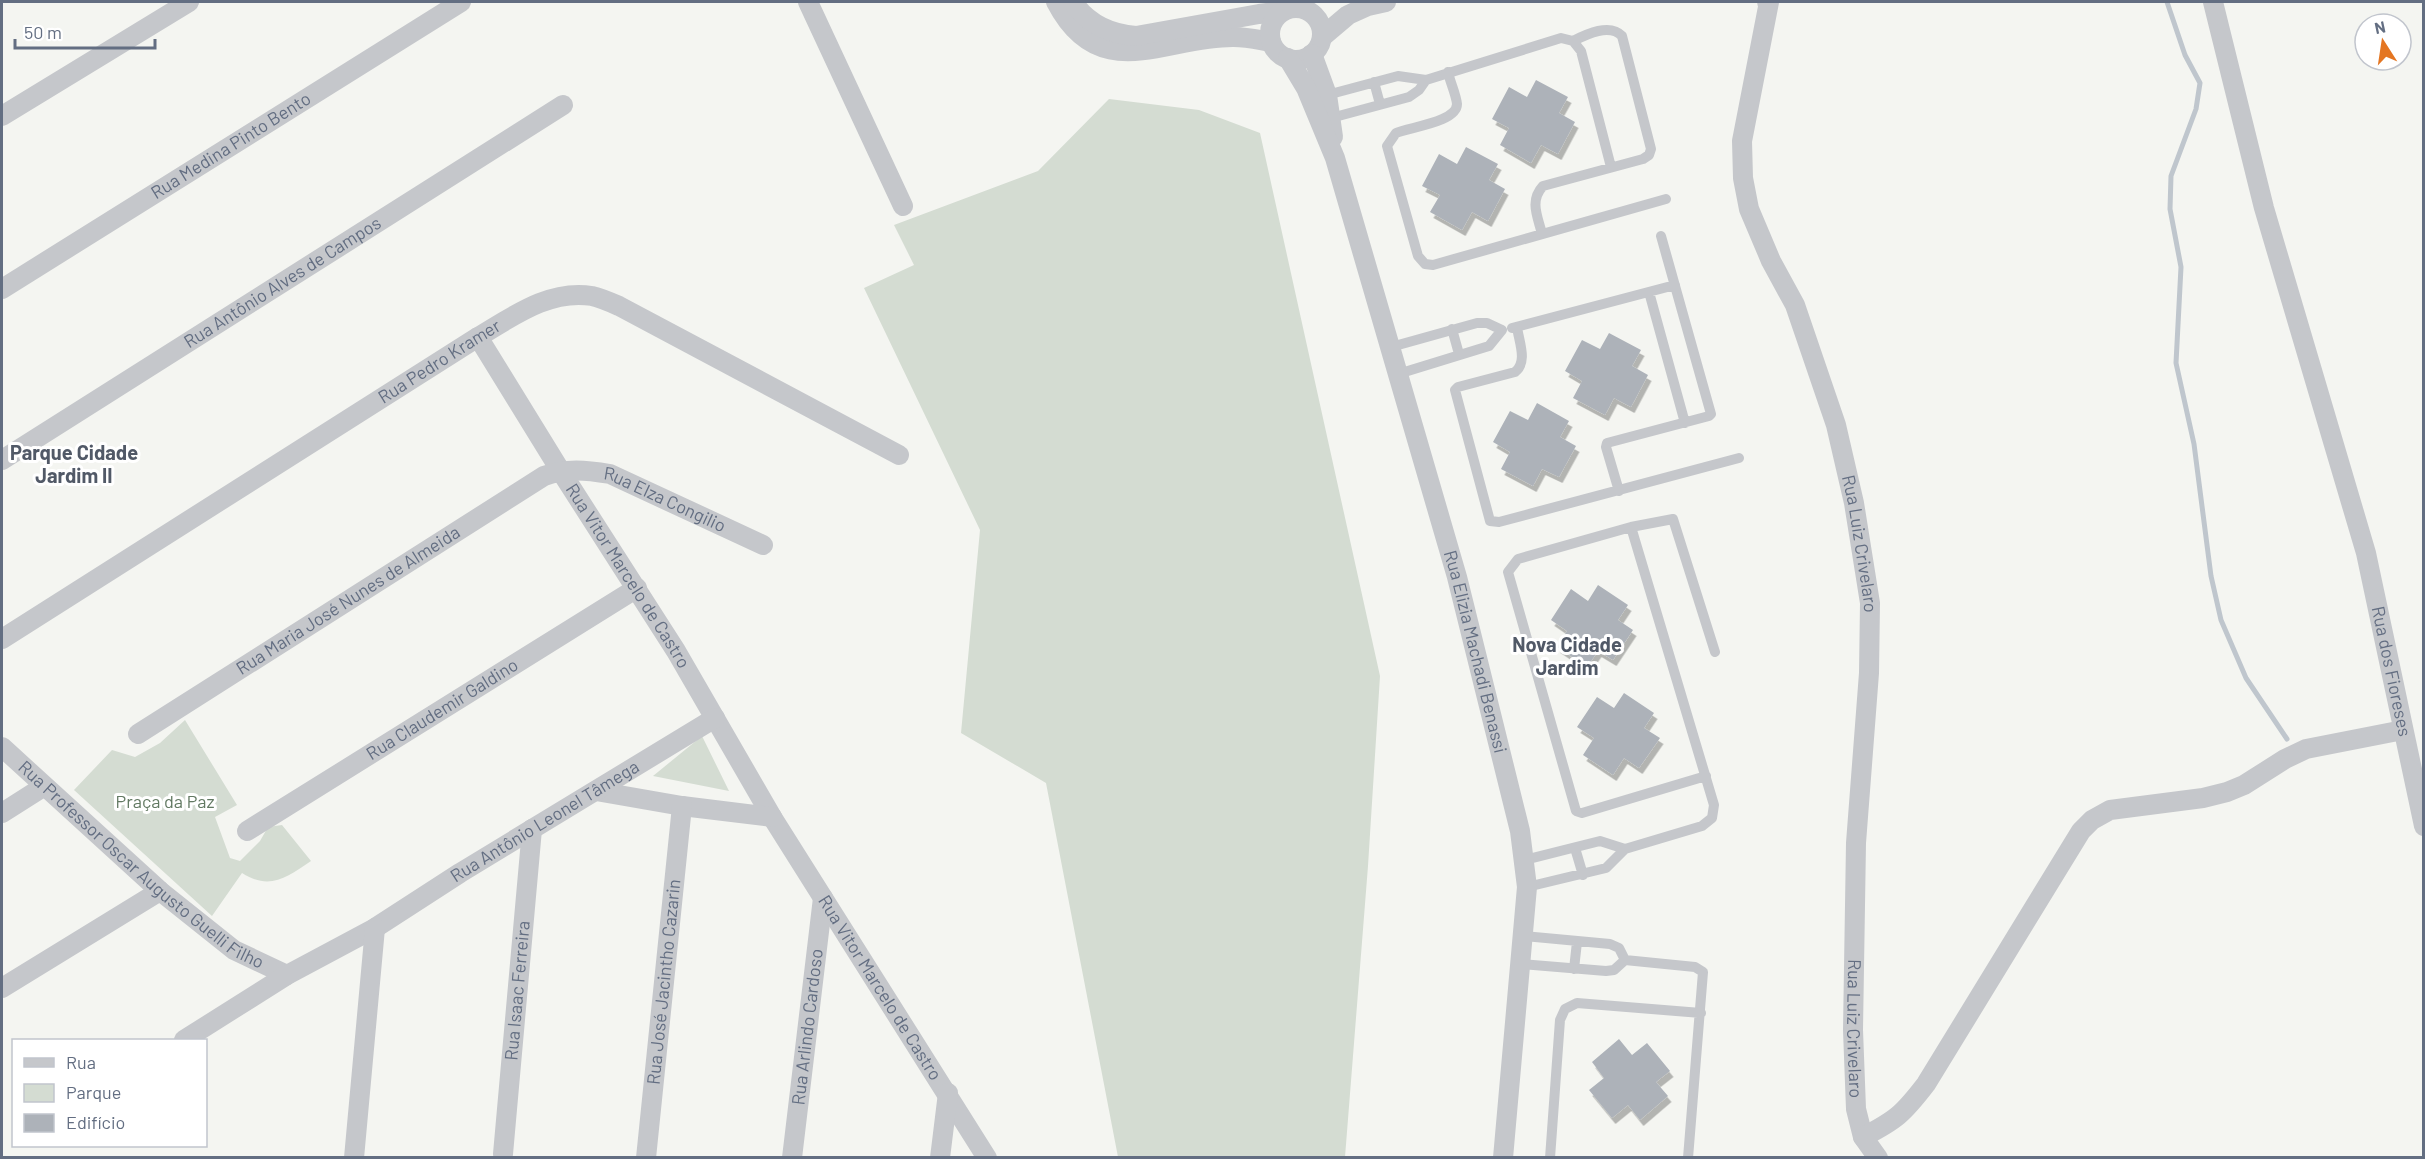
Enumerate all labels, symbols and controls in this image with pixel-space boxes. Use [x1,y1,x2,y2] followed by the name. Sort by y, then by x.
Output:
[15,12,154,50] scale bar
[2353,12,2413,72] north arrow
[2373,16,2387,37] text: N
[24,21,62,43] text: 50 m
[146,87,314,203] street label: Rua Medina Pinto Bento
[179,211,385,352] street label: Rua Antônio Alves de Campos
[374,314,505,408] street label: Rua Pedro Kramer
[10,440,138,487] district label: Parque Cidade Jardim II
[602,461,730,536] street label: Rua Elza Congilio
[1838,473,1882,613] street label: Rua Luiz Crivelaro
[562,479,695,672] street label: Rua Vitor Marcelo de Castro
[232,520,464,679] street label: Rua Maria José Nunes de Almeida
[1440,547,1512,755] street label: Rua Elizia Machadi Benassi
[2368,604,2417,738] street label: Rua dos Fioreses
[1512,632,1622,679] district label: Nova Cidade Jardim
[362,653,522,764] street label: Rua Claudemir Galdino
[14,755,268,973] street label: Rua Professor Oscar Augusto Guelli Filho
[446,755,643,886] street label: Rua Antônio Leonel Tâmega
[116,790,214,812] park label: Praça da Paz
[642,878,684,1086] street label: Rua José Jacintho Cazarin
[814,891,947,1084] street label: Rua Vitor Marcelo de Castro
[499,920,534,1061] street label: Rua Isaac Ferreira
[786,947,827,1106] street label: Rua Arlindo Cardoso
[1843,959,1868,1098] street label: Rua Luiz Crivelaro
[12,1039,207,1147] legend
[66,1051,96,1073] text: Rua
[66,1081,121,1103] text: Parque
[66,1111,125,1133] text: Edifício

